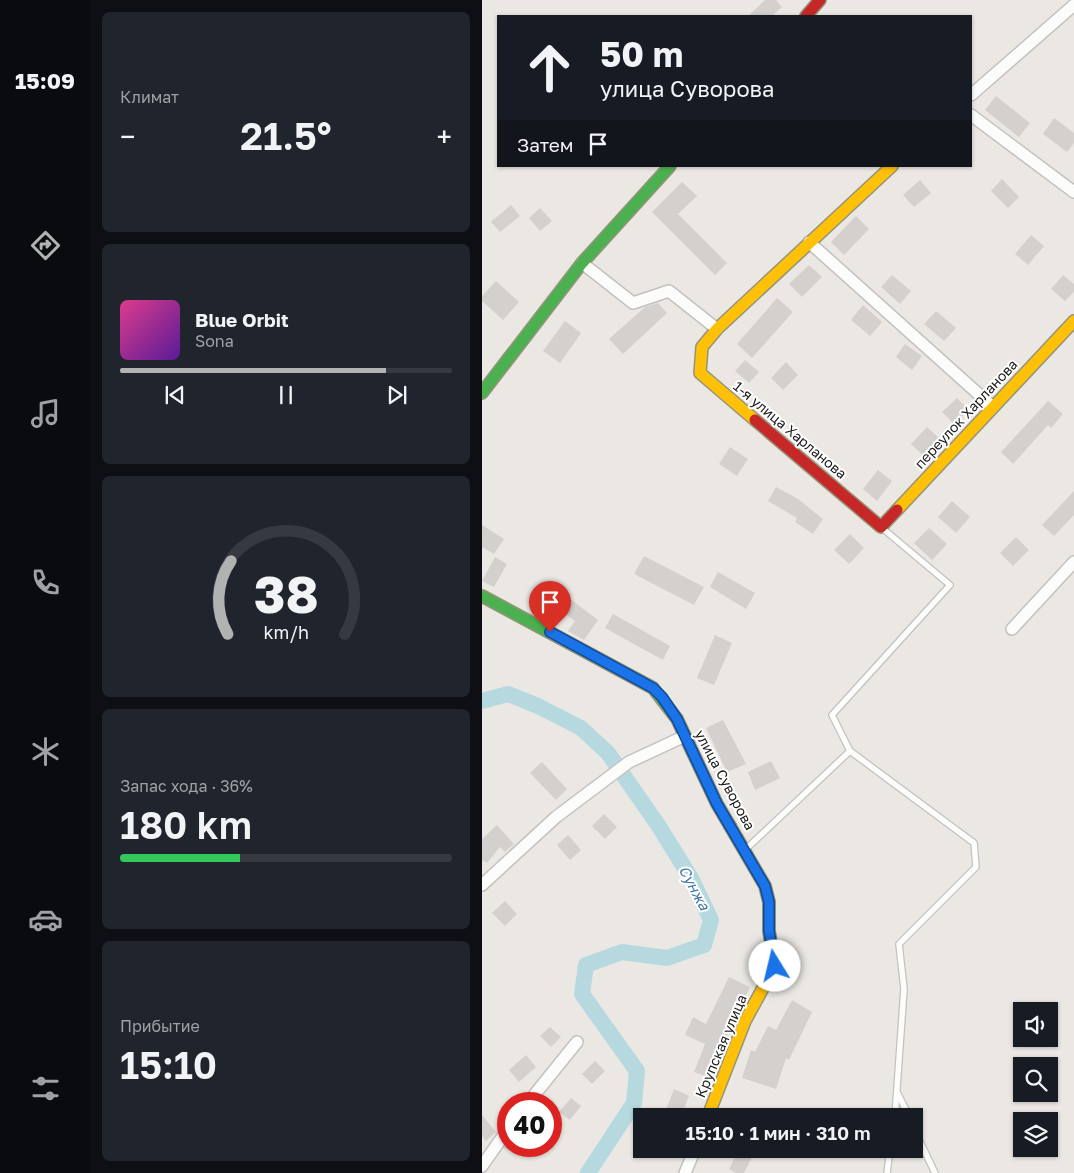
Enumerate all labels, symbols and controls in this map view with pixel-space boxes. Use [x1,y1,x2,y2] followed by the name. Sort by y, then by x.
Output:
[600,33,683,75] text: 50 m
[517,35,582,100] icon: ahead
[15,67,75,94] text: 15:09
[600,75,774,102] text: улица Суворова
[120,87,179,107] text: Климат
[240,113,332,158] text: 21.5°
[120,120,135,153] text: −
[437,120,452,153] text: +
[584,130,612,158] icon: arrive
[517,133,574,156] text: Затем
[28,228,63,263] icon: directions
[195,308,289,331] text: Blue Orbit
[195,331,234,351] text: Sona
[911,356,1021,472] street label: переулок Харланова
[730,377,850,482] street label: 1-я улица Харланова
[161,381,189,409] icon: previous
[272,381,300,409] icon: pause
[383,381,411,409] icon: next
[28,396,63,431] icon: music
[253,562,319,624] text: 38
[28,565,63,600] icon: phone
[529,581,571,632] pin
[536,588,564,616] icon: arrive
[263,621,309,643] text: km/h
[692,727,759,833] street label: улица Суворова
[28,734,63,769] icon: climate
[120,776,253,796] text: Запас хода · 36%
[120,802,252,847] text: 180 km
[675,862,714,914] water label: Сунжа
[28,902,63,937] icon: car
[748,939,800,991] position arrow
[691,992,750,1100] street label: Крупская улица
[1013,1002,1058,1157] map controls
[1013,1002,1058,1047] button: sound
[120,1016,200,1036] text: Прибытие
[120,1042,217,1087] text: 15:10
[1013,1057,1058,1102] button: search
[28,1071,63,1106] icon: filters
[497,1092,562,1157] speed limit sign: 40
[1013,1112,1058,1157] button: layers
[685,1121,871,1144] text: 15:10 · 1 мин · 310 m

